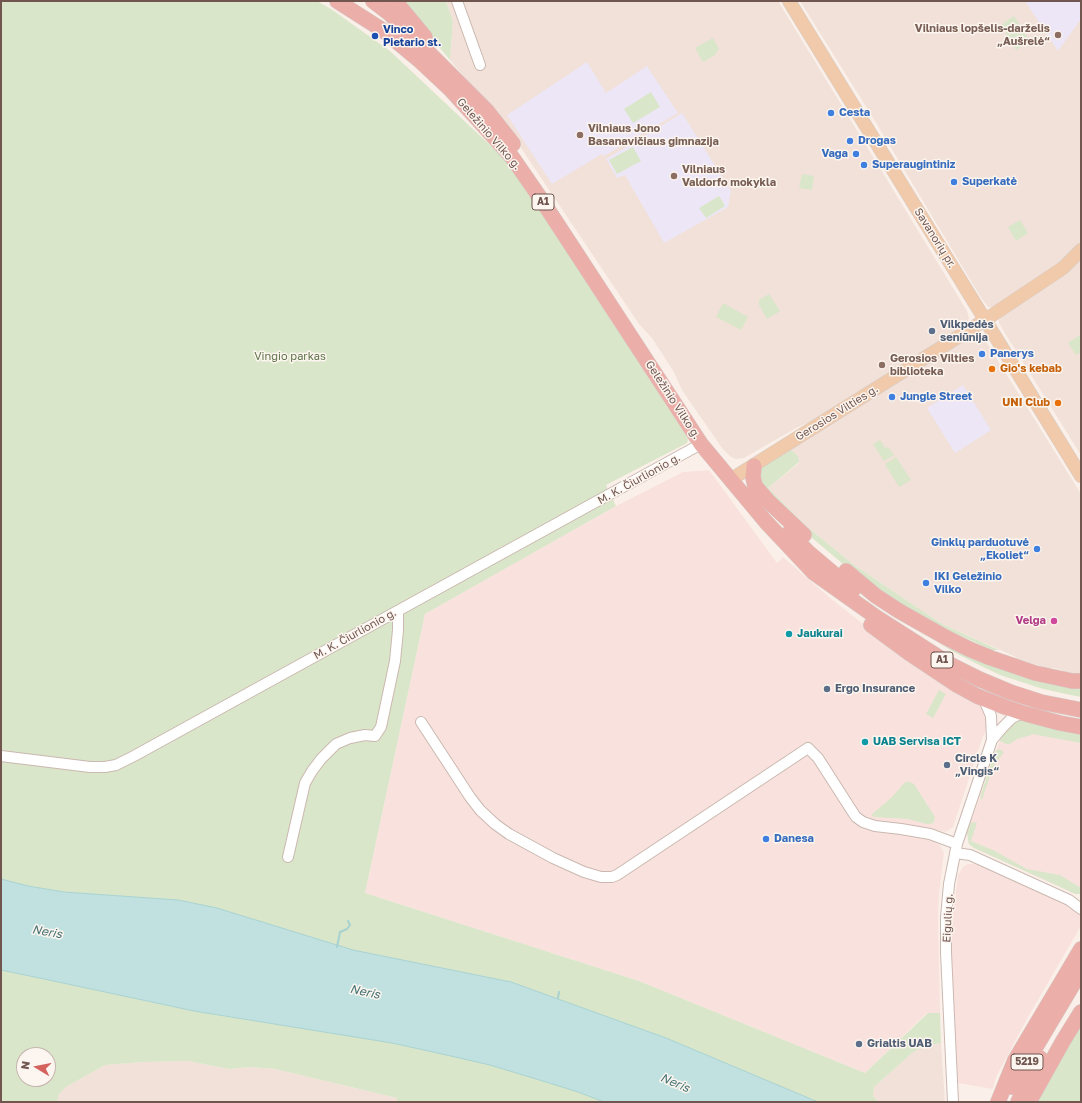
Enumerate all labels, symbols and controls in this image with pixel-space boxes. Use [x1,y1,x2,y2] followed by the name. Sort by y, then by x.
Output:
[915,22,1050,48] place label: Vilniaus lopšelis-darželis „Aušrelė“
[383,23,442,49] place label: Vinco Pietario st.
[1053,30,1063,40] marker: Vilniaus lopšelis-darželis „Aušrelė“
[370,31,380,41] marker: Vinco Pietario st.
[454,95,524,173] street label: Geležinio Vilko g.
[839,106,870,120] place label: Cesta
[826,108,836,118] marker: Cesta
[588,122,719,148] place label: Vilniaus Jono Basanavičiaus gimnazija
[575,130,585,140] marker: Vilniaus Jono Basanavičiaus gimnazija
[858,134,896,148] place label: Drogas
[845,136,855,146] marker: Drogas
[821,147,848,161] place label: Vaga
[851,149,861,159] marker: Vaga
[872,158,955,172] place label: Superaugintiniz
[859,160,869,170] marker: Superaugintiniz
[682,163,776,189] place label: Vilniaus Valdorfo mokykla
[669,171,679,181] marker: Vilniaus Valdorfo mokykla
[962,175,1017,189] place label: Superkatė
[949,177,959,187] marker: Superkatė
[532,194,554,210] road number: A1
[911,206,959,270] street label: Savanorių pr.
[940,318,994,344] place label: Vilkpedės seniūnija
[927,326,937,336] marker: Vilkpedės seniūnija
[990,347,1034,361] place label: Panerys
[977,349,987,359] marker: Panerys
[254,350,326,364] park label: Vingio parkas
[890,352,974,378] place label: Gerosios Vilties biblioteka
[643,358,703,442] street label: Geležinio Vilko g.
[877,360,887,370] marker: Gerosios Vilties biblioteka
[1000,362,1062,376] place label: Gio's kebab
[987,364,997,374] marker: Gio's kebab
[793,382,881,444] street label: Gerosios Vilties g.
[900,390,972,404] place label: Jungle Street
[887,392,897,402] marker: Jungle Street
[1002,396,1050,410] place label: UNI Club
[1053,398,1063,408] marker: UNI Club
[595,451,683,507] street label: M. K. Čiurlionio g.
[931,536,1029,562] place label: Ginklų parduotuvė „Ekoliet“
[1032,544,1042,554] marker: Ginklų parduotuvė „Ekoliet“
[934,570,1002,596] place label: IKI Geležinio Vilko
[921,578,931,588] marker: IKI Geležinio Vilko
[311,606,399,662] street label: M. K. Čiurlionio g.
[1016,614,1046,628] place label: Velga
[1049,616,1059,626] marker: Velga
[797,627,843,641] place label: Jaukurai
[784,629,794,639] marker: Jaukurai
[931,652,953,668] road number: A1
[835,682,915,696] place label: Ergo Insurance
[822,684,832,694] marker: Ergo Insurance
[873,735,961,749] place label: UAB Servisa ICT
[860,737,870,747] marker: UAB Servisa ICT
[955,752,999,778] place label: Circle K „Vingis“
[942,760,952,770] marker: Circle K „Vingis“
[774,832,814,846] place label: Danesa
[761,834,771,844] marker: Danesa
[940,893,956,943] street label: Eigulių g.
[31,922,63,942] water label: Neris
[349,982,381,1002] water label: Neris
[867,1037,932,1051] place label: Grialtis UAB
[854,1039,864,1049] marker: Grialtis UAB
[16,1047,56,1087] north arrow
[1011,1054,1043,1070] road number: 5219
[18,1060,32,1070] text: N
[658,1070,692,1096] water label: Neris

